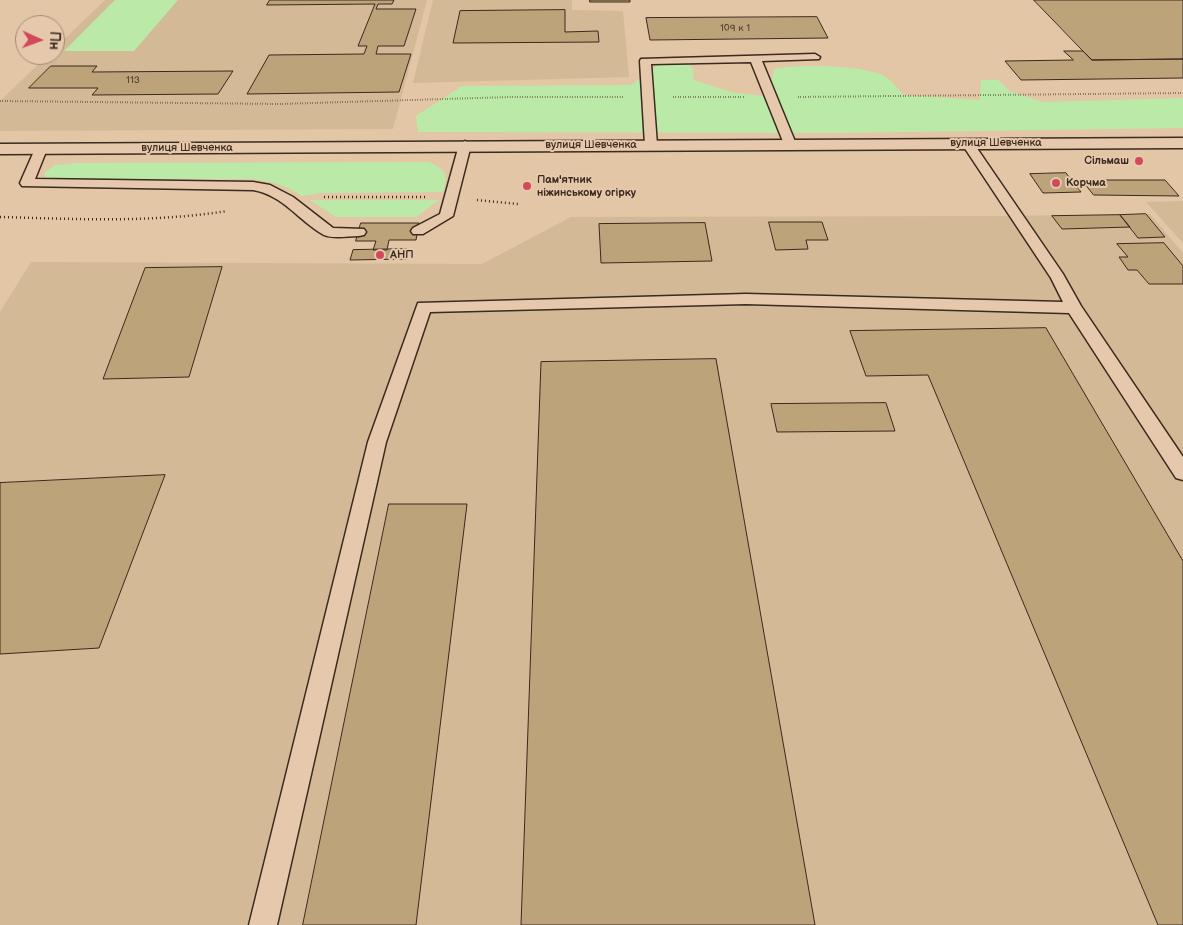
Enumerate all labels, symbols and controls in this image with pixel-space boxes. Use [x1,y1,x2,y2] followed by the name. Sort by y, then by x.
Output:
[15,15,65,65] north arrow
[720,22,750,34] house number: 109 к 1
[46,31,63,50] text: Пн
[126,74,140,86] house number: 113
[950,136,1042,150] street label: вулиця Шевченка
[545,138,637,152] street label: вулиця Шевченка
[141,141,233,155] street label: вулиця Шевченка
[1084,154,1129,168] place label: Сільмаш
[1133,155,1145,167] marker: Сільмаш
[537,173,636,199] place label: Пам'ятник ніжинському огірку
[1066,176,1106,190] place label: Корчма
[1050,177,1062,189] marker: Корчма
[521,180,533,192] marker: Пам'ятник ніжинському огірку
[390,248,414,262] place label: АНП
[374,249,386,261] marker: АНП

